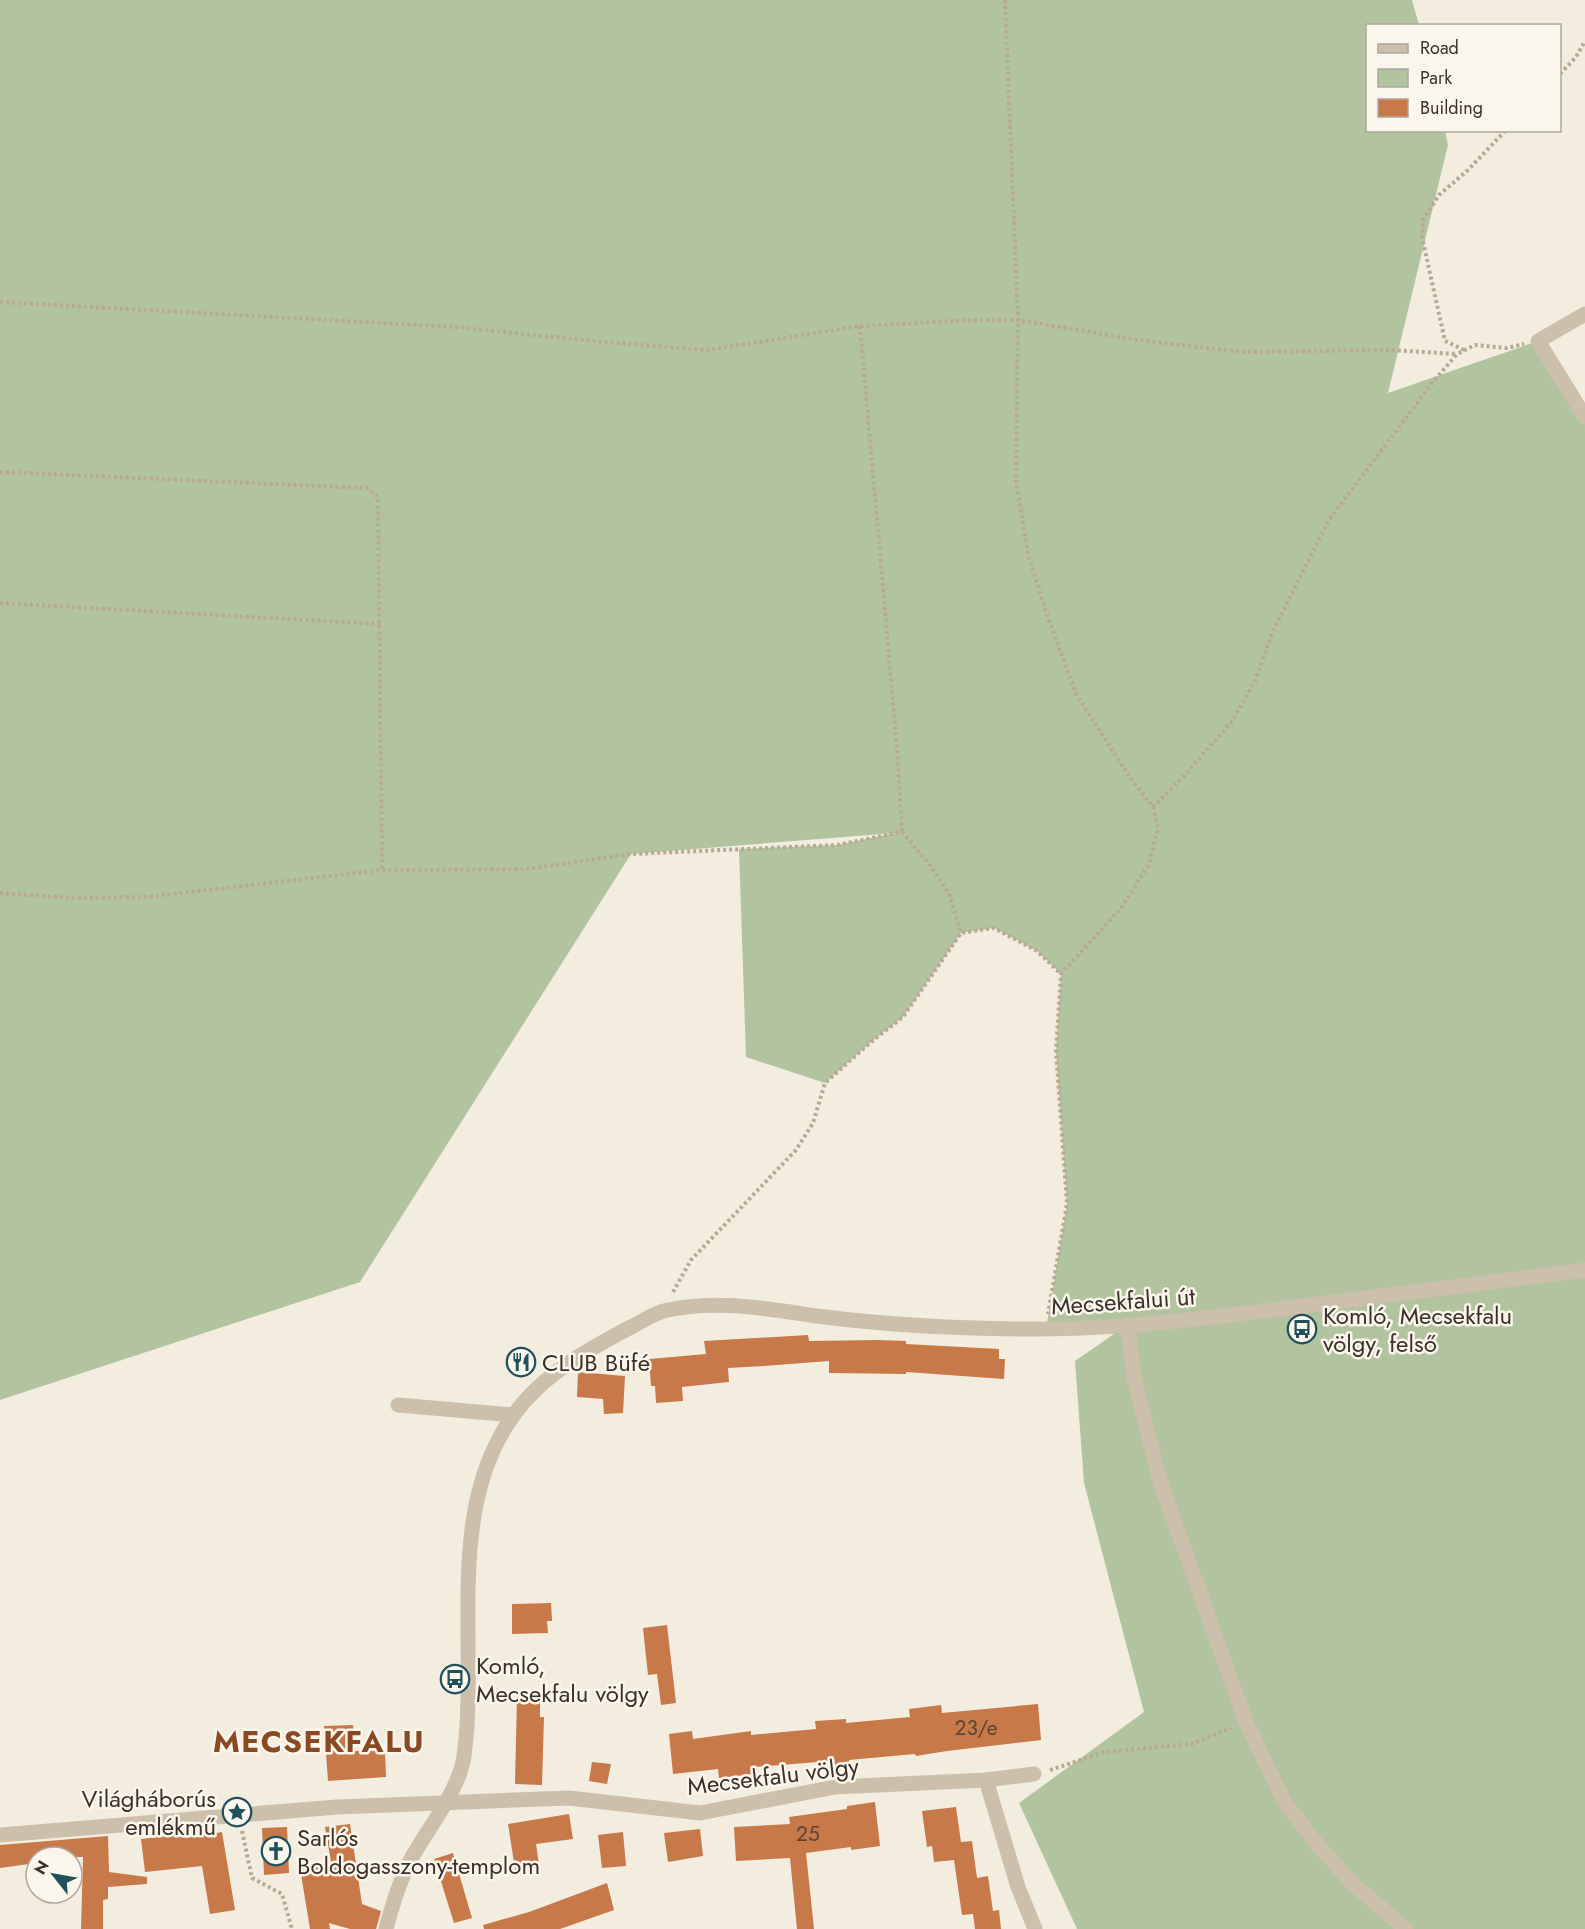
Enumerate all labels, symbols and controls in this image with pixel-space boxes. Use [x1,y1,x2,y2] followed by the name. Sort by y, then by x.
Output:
[1366,24,1561,132] legend
[1420,35,1459,61] text: Road
[1420,65,1452,91] text: Park
[1420,95,1483,121] text: Building
[1050,1278,1196,1323] street label: Mecsekfalui út
[1323,1298,1512,1361] place label: Komló, Mecsekfalu völgy, felső
[1286,1313,1318,1345] bus stop icon: Komló, Mecsekfalu völgy, felső
[542,1345,650,1380] place label: CLUB Büfé
[505,1346,537,1378] restaurant icon: CLUB Büfé
[476,1648,649,1711] place label: Komló, Mecsekfalu völgy
[439,1663,471,1695] bus stop icon: Komló, Mecsekfalu völgy
[954,1713,998,1743] house number: 23/e
[213,1720,425,1763] district label: MECSEKFALU
[685,1748,861,1804] street label: Mecsekfalu völgy
[82,1781,216,1844] place label: Világháborús emlékmű
[221,1796,253,1828] place icon: Világháborús emlékmű
[796,1819,820,1849] house number: 25
[297,1820,540,1883] place label: Sarlós Boldogasszony-templom
[260,1835,292,1867] church icon: Sarlós Boldogasszony-templom
[24,1845,84,1905] north arrow
[28,1856,55,1879] text: N

